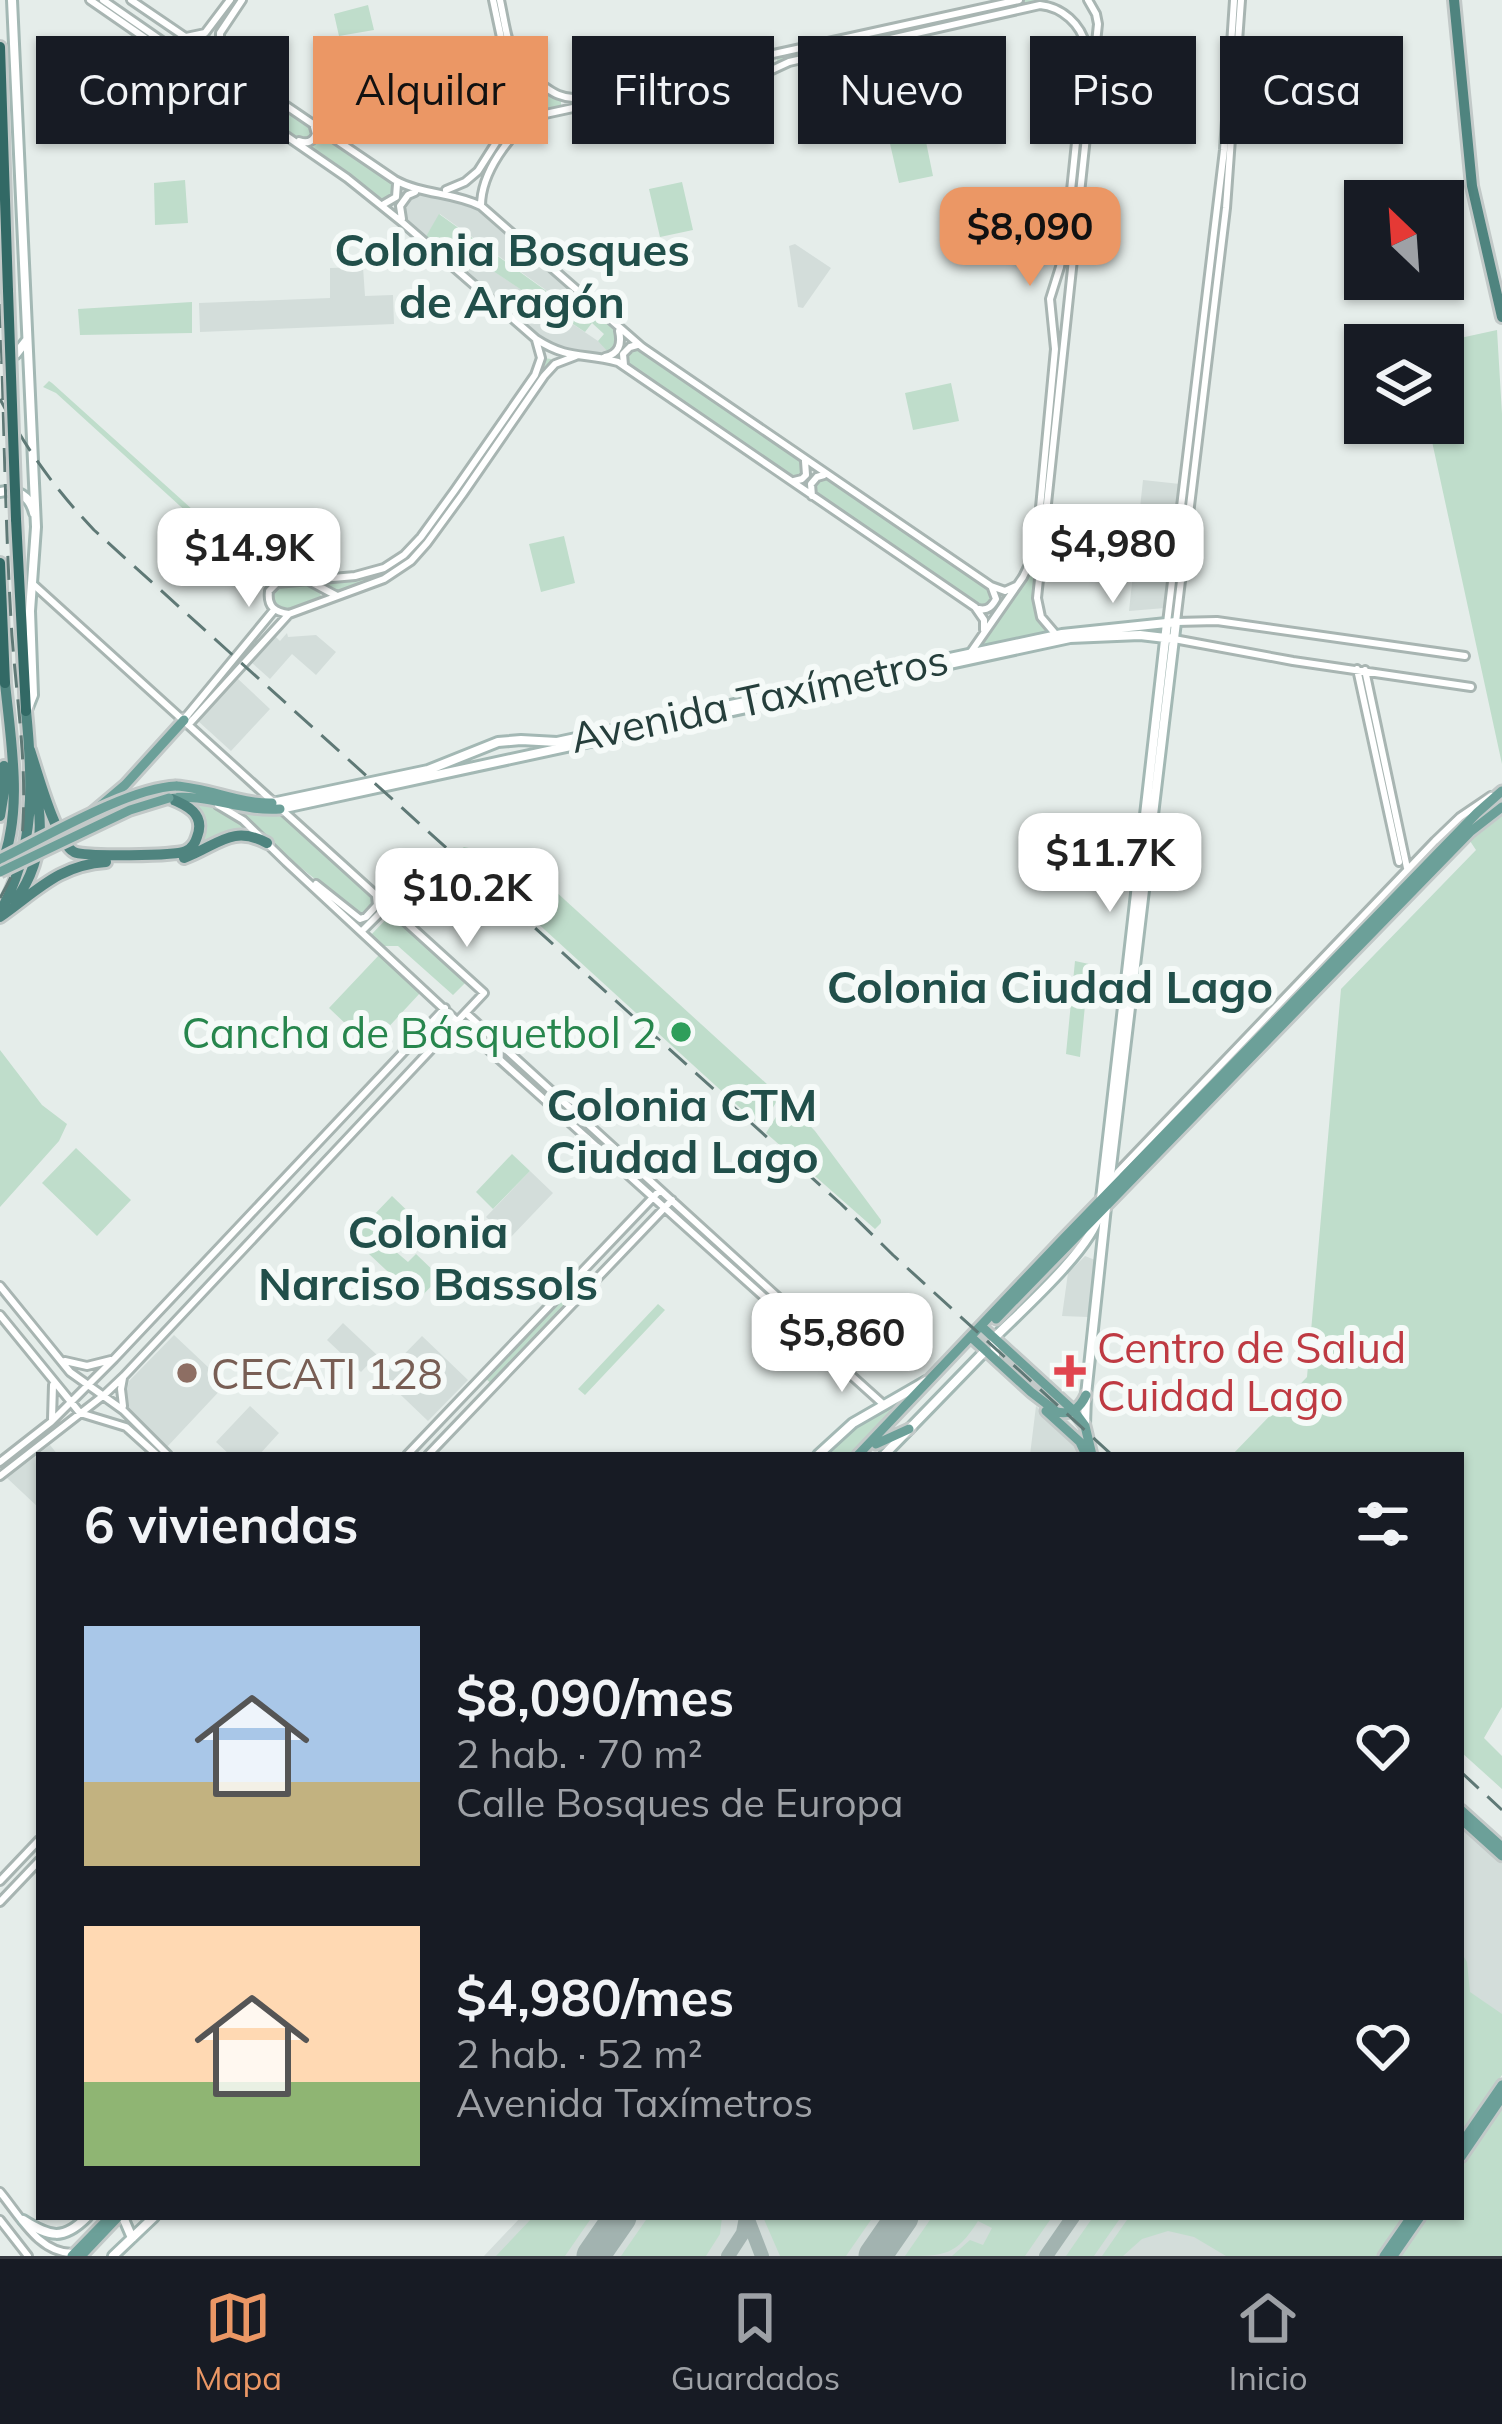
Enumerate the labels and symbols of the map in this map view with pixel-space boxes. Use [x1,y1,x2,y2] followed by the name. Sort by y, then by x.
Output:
[1344,180,1464,300] north arrow
[932,187,1128,289] pin: $8,090
[334,221,690,329] district label: Colonia Bosques de Aragón
[1015,504,1211,606] pin: $4,980
[151,508,347,610] pin: $14.9K
[565,632,953,764] street label: Avenida Taxímetros
[1012,813,1208,915] pin: $11.7K
[369,848,565,950] pin: $10.2K
[827,958,1273,1014] district label: Colonia Ciudad Lago
[182,1006,657,1059] place label: Cancha de Básquetbol 2
[668,1019,694,1045] marker: Cancha de Básquetbol 2
[545,1076,819,1184] district label: Colonia CTM Ciudad Lago
[258,1203,598,1311] district label: Colonia Narciso Bassols
[744,1293,940,1395] pin: $5,860
[1097,1321,1406,1422] place label: Centro de Salud Cuidad Lago
[211,1347,443,1400] place label: CECATI 128
[1054,1355,1086,1387] marker: Centro de Salud Cuidad Lago
[174,1360,200,1386] marker: CECATI 128

